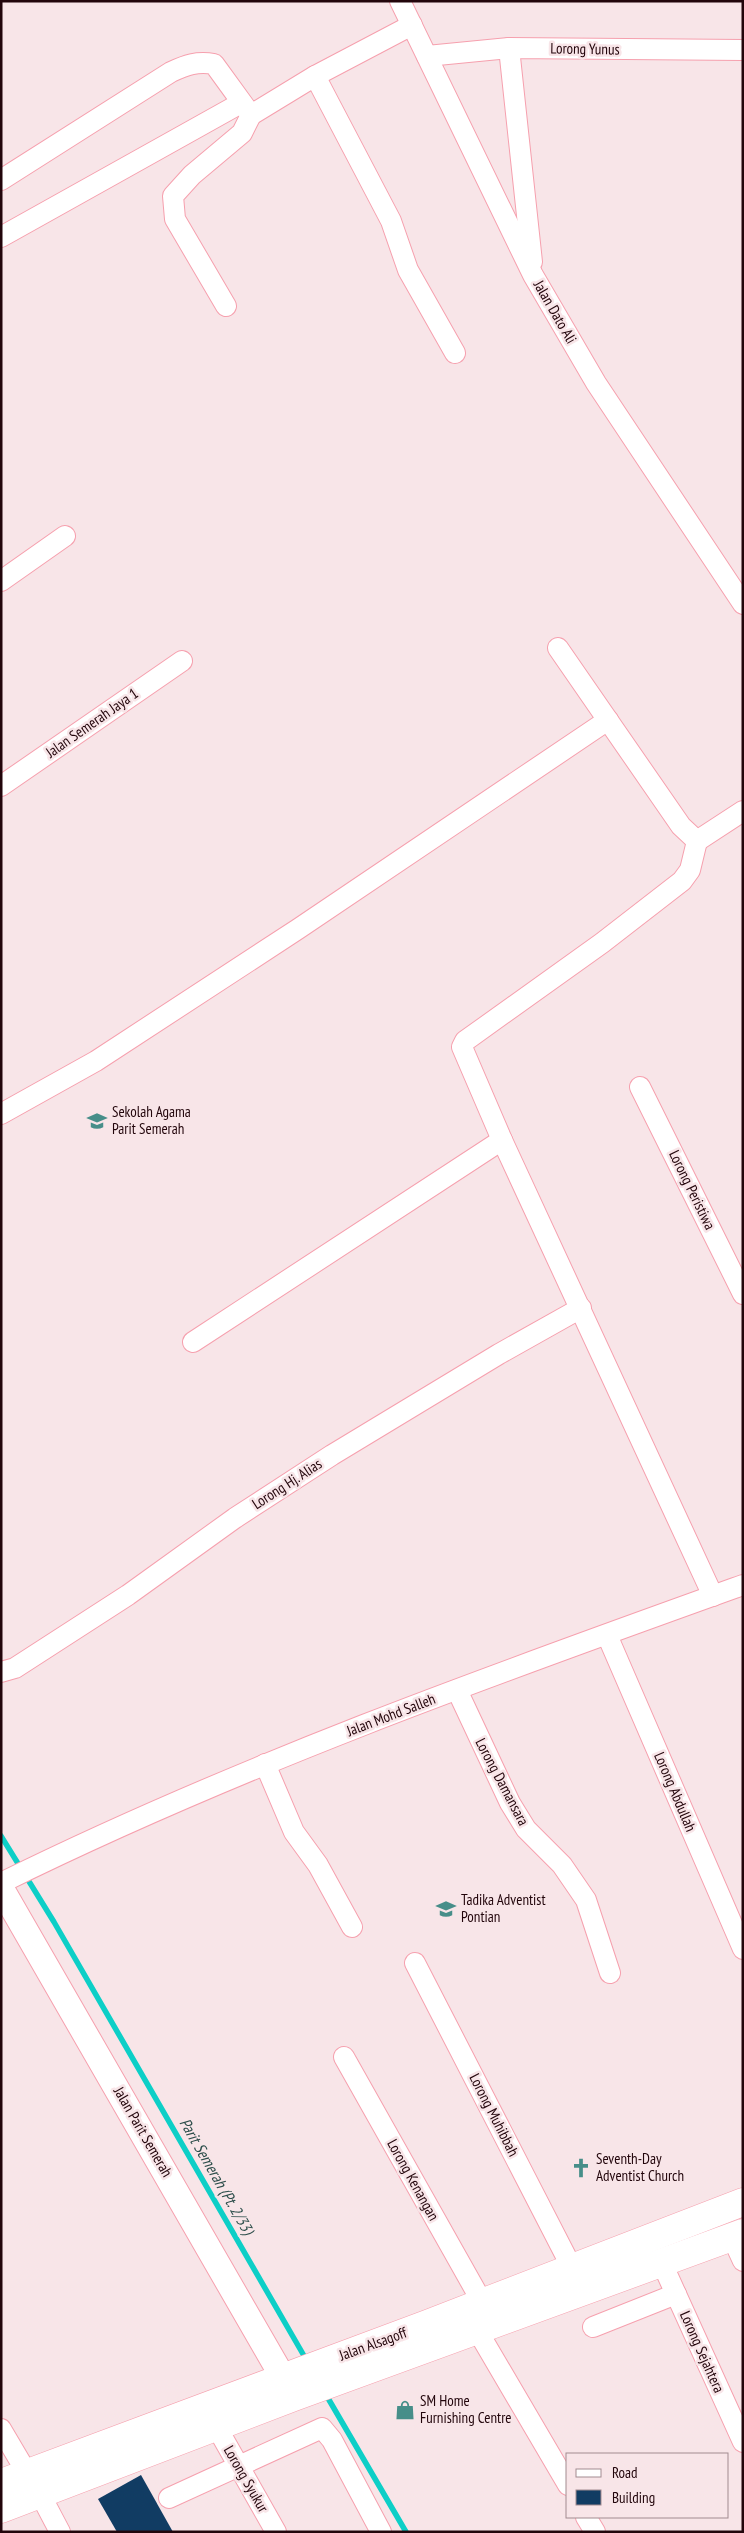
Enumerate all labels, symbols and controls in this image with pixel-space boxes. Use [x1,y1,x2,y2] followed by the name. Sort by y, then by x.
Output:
[550,38,620,59] street label: Lorong Yunus
[529,276,581,347] street label: Jalan Dato Ali
[41,684,142,762] street label: Jalan Semerah Jaya 1
[112,1102,191,1138] place label: Sekolah Agama Parit Semerah
[86,1110,108,1132] school or university icon: Sekolah Agama Parit Semerah
[665,1147,720,1233] street label: Lorong Peristiwa
[248,1454,325,1513] street label: Lorong Hj. Alias
[343,1689,438,1740] street label: Jalan Mohd Salleh
[471,1735,533,1829] street label: Lorong Damansara
[650,1749,701,1834] street label: Lorong Abdullah
[461,1890,546,1926] place label: Tadika Adventist Pontian
[435,1898,457,1920] school or university icon: Tadika Adventist Pontian
[465,2070,523,2159] street label: Lorong Muhibbah
[109,2082,177,2180] street label: Jalan Parit Semerah
[176,2114,260,2240] water label: Parit Semerah (Pt. 2/33)
[383,2136,444,2224] street label: Lorong Kenangan
[596,2149,684,2185] place label: Seventh-Day Adventist Church
[570,2157,592,2179] church icon: Seventh-Day Adventist Church
[676,2308,729,2396] street label: Lorong Sejahtera
[335,2322,410,2365] street label: Jalan Alsagoff
[420,2391,512,2427] place label: SM Home Furnishing Centre
[394,2399,416,2421] shop icon: SM Home Furnishing Centre
[220,2442,274,2516] street label: Lorong Syukur
[566,2453,729,2518] legend
[612,2463,638,2482] text: Road
[612,2488,655,2507] text: Building

